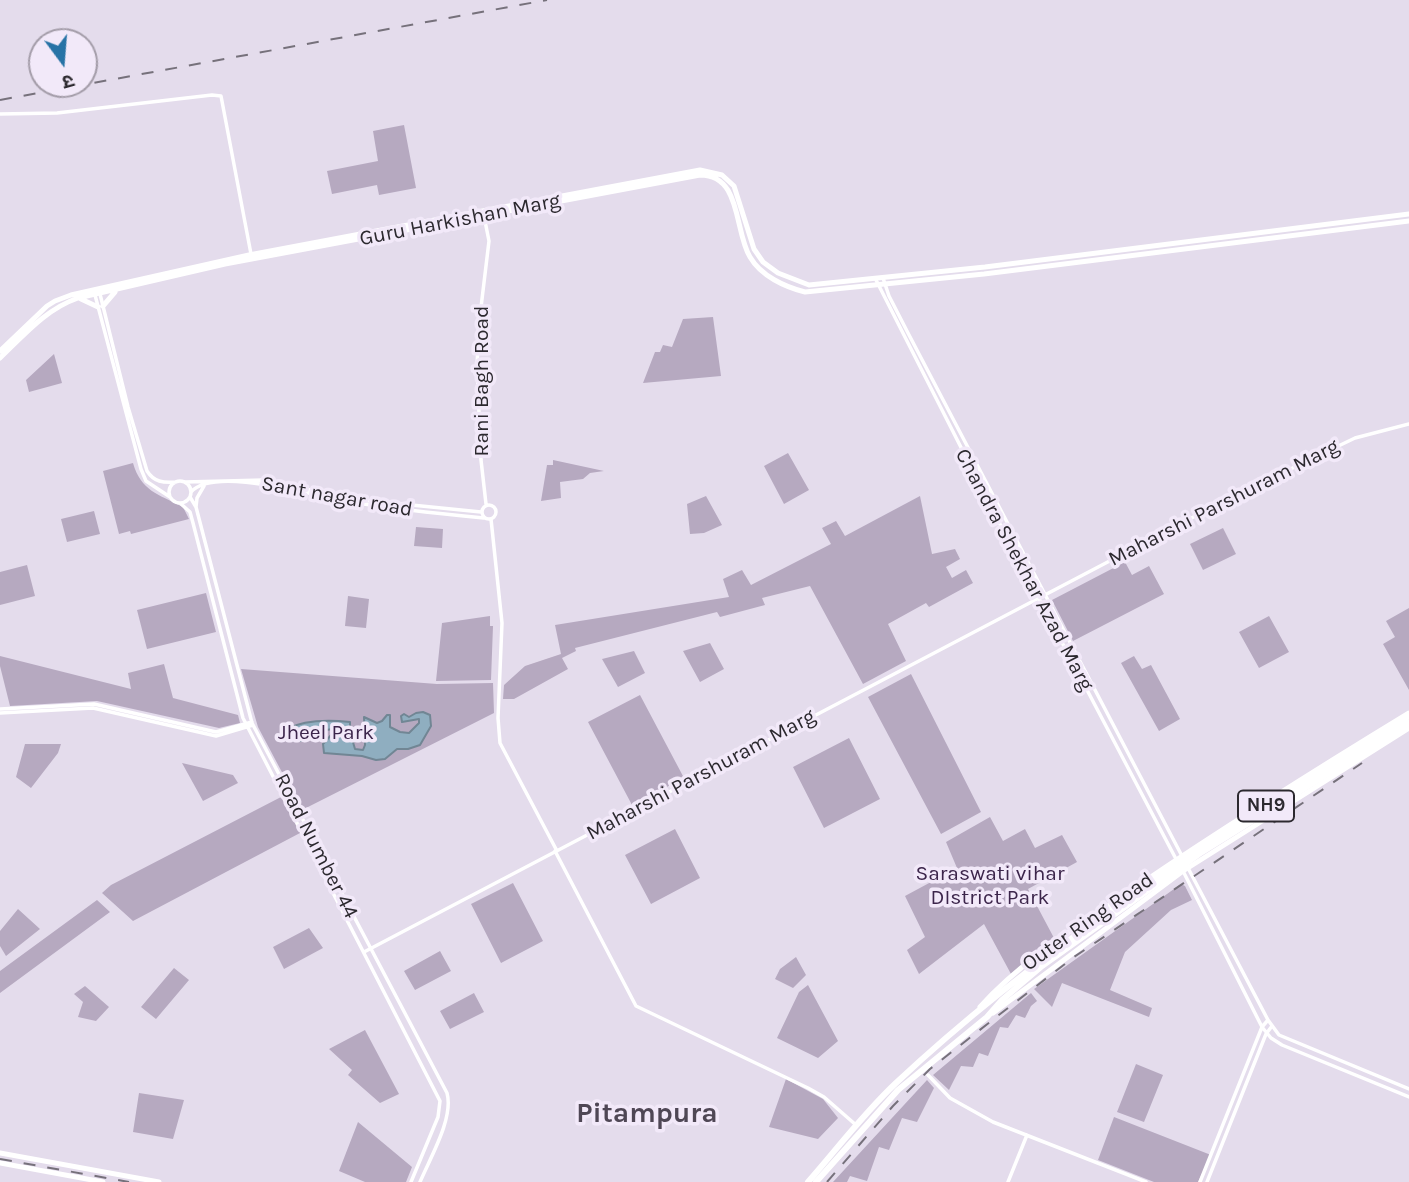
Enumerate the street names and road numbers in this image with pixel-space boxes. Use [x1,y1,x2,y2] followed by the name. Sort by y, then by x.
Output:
[357,188,563,252] street label: Guru Harkishan Marg
[469,306,495,456] street label: Rani Bagh Road
[1104,434,1344,572] street label: Maharshi Parshuram Marg
[949,445,1099,695] street label: Chandra Shekhar Azad Marg
[259,471,415,523] street label: Sant nagar road
[582,704,820,846] street label: Maharshi Parshuram Marg
[269,769,363,923] street label: Road Number 44
[1238,790,1294,821] road number: NH9
[1017,867,1159,977] street label: Outer Ring Road

